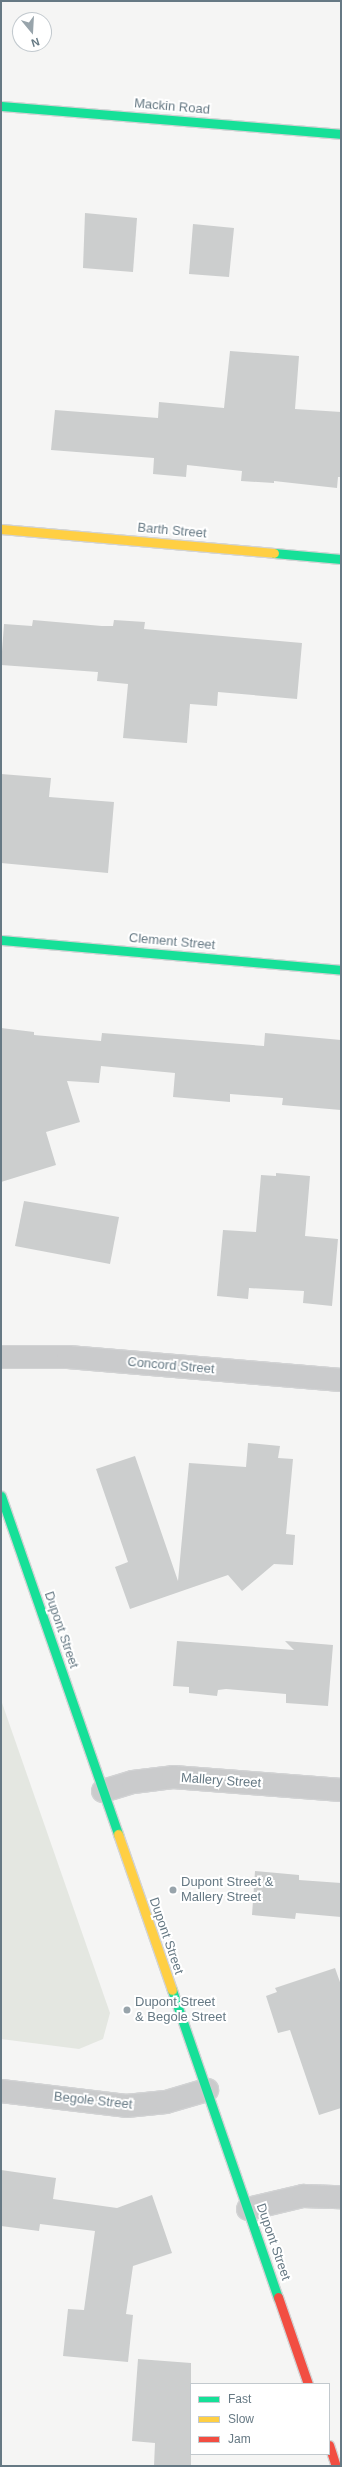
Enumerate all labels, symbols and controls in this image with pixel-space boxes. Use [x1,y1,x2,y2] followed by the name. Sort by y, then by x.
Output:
[12,12,52,52] north arrow
[30,36,41,49] text: N
[134,96,210,118] street label: Mackin Road
[137,520,207,542] street label: Barth Street
[128,930,216,954] street label: Clement Street
[127,1354,215,1378] street label: Concord Street
[41,1590,81,1670] street label: Dupont Street
[180,1770,262,1792] street label: Mallery Street
[181,1875,273,1906] place label: Dupont Street & Mallery Street
[168,1885,178,1895] marker: Dupont Street & Mallery Street
[146,1896,186,1976] street label: Dupont Street
[135,1995,226,2026] place label: Dupont Street & Begole Street
[122,2005,132,2015] marker: Dupont Street & Begole Street
[53,2089,133,2113] street label: Begole Street
[253,2202,293,2282] street label: Dupont Street
[190,2383,330,2455] legend
[228,2392,251,2406] text: Fast
[228,2412,254,2426] text: Slow
[228,2432,251,2446] text: Jam

